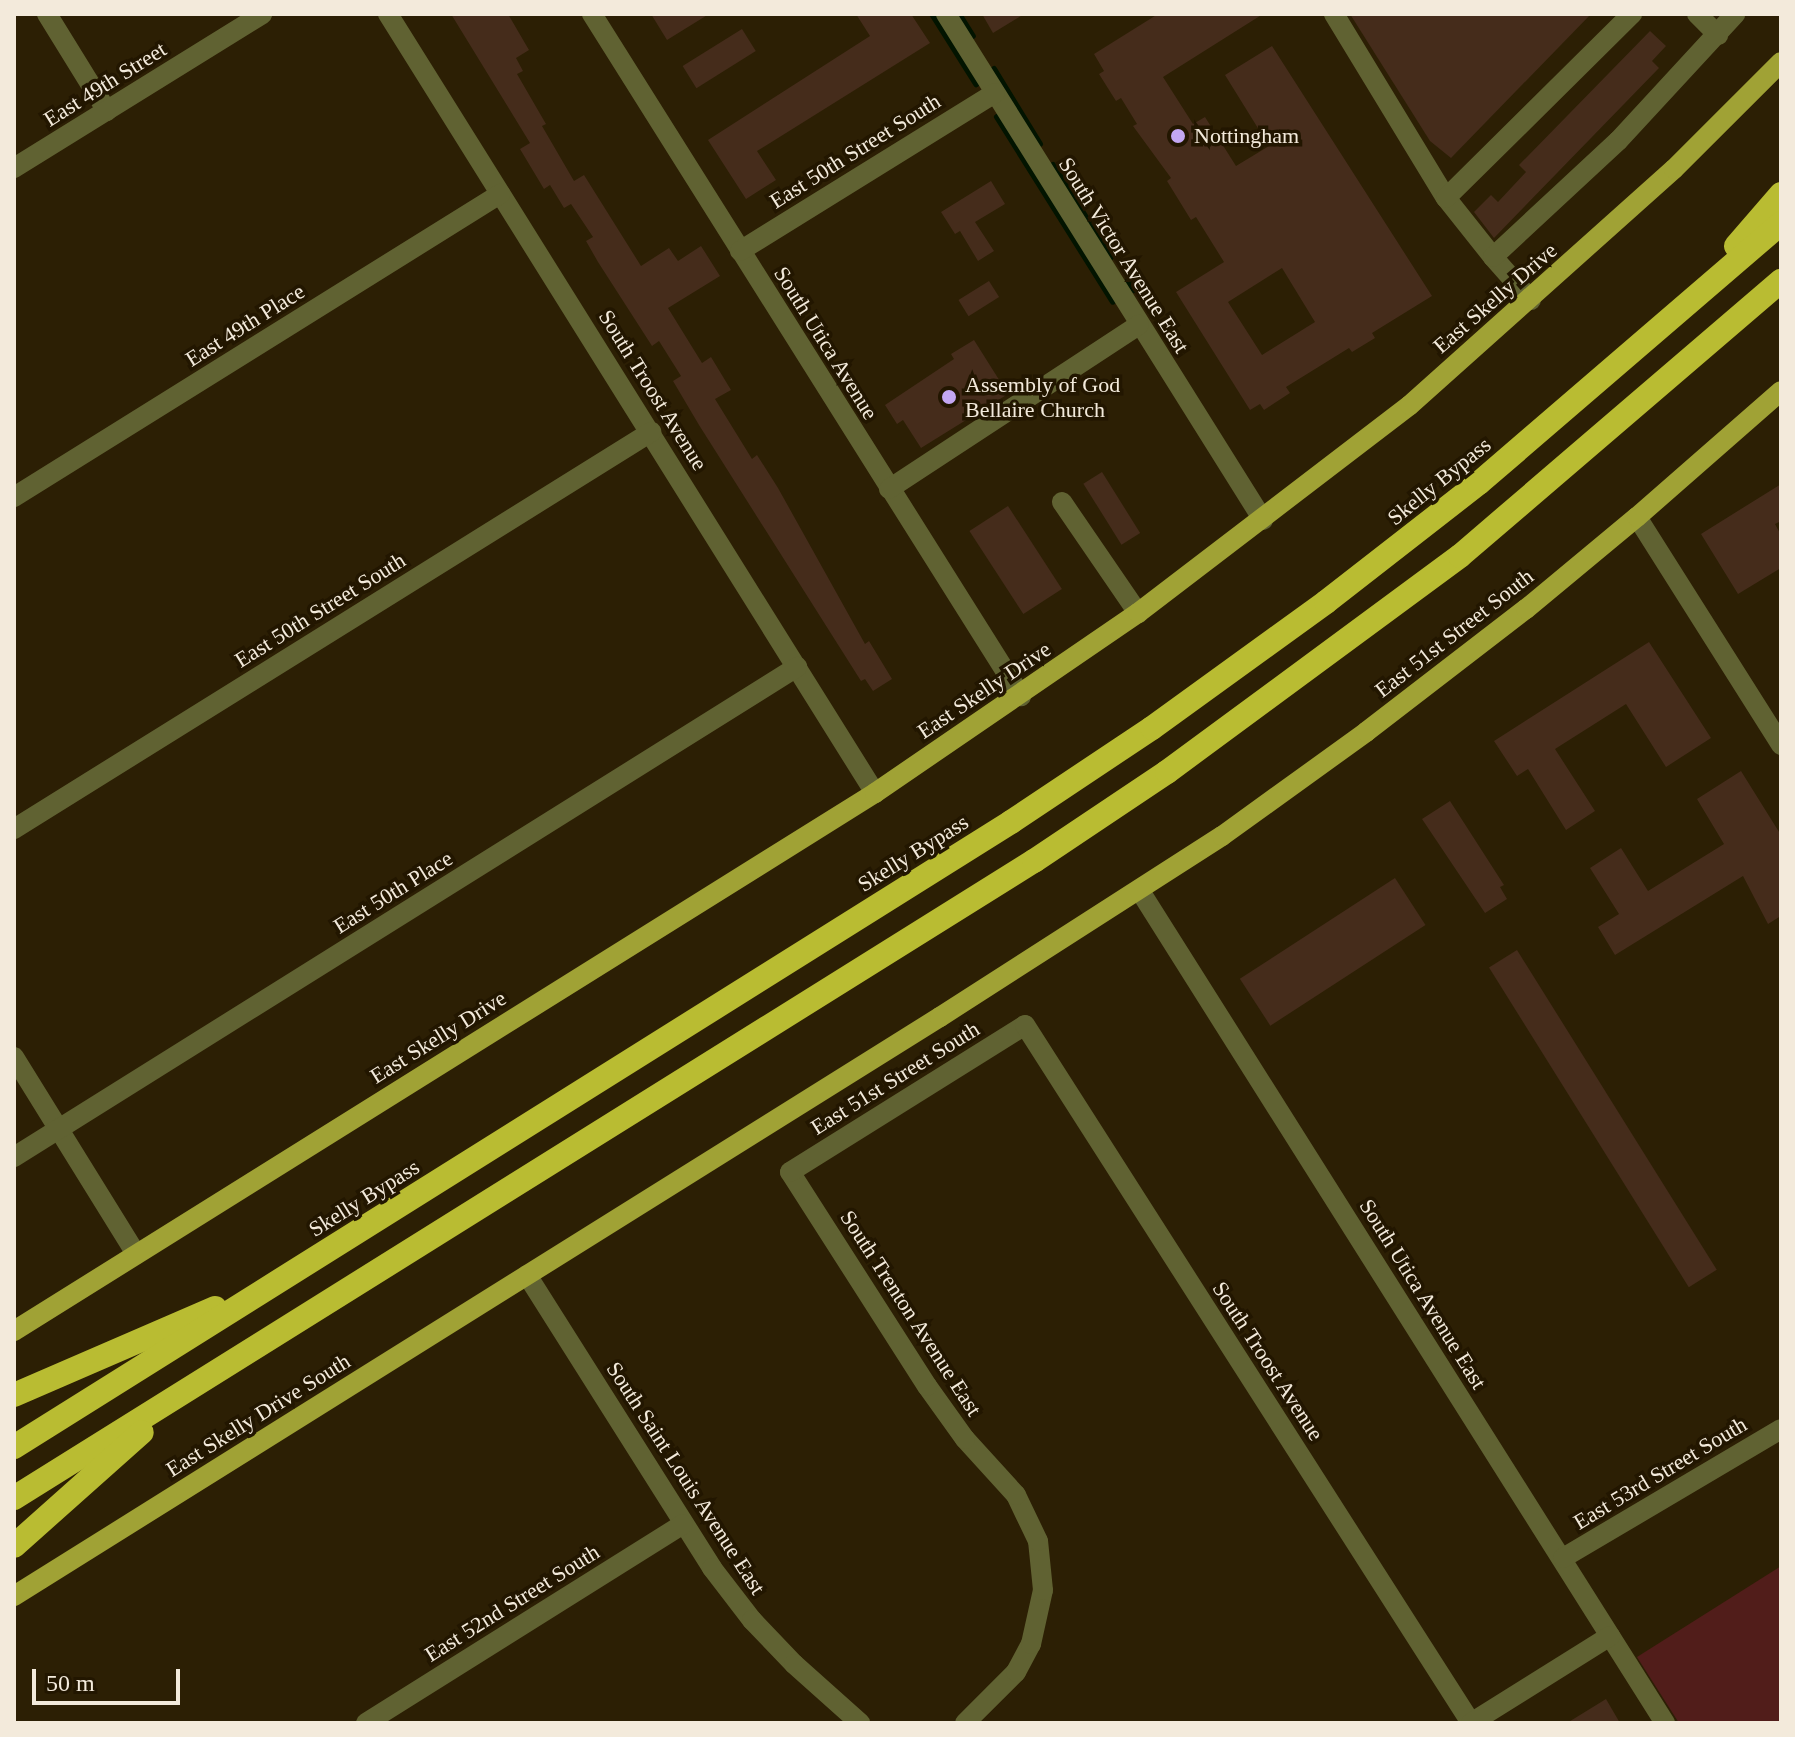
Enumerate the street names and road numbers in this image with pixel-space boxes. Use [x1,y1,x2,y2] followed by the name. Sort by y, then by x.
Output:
[39,36,171,132] street label: East 49th Street
[765,88,945,214] street label: East 50th Street South
[1053,152,1195,358] street label: South Victor Avenue East
[1428,237,1562,359] street label: East Skelly Drive
[768,261,884,425] street label: South Utica Avenue
[180,278,310,372] street label: East 49th Place
[593,304,713,476] street label: South Troost Avenue
[1382,431,1496,531] street label: Skelly Bypass
[230,547,410,673] street label: East 50th Street South
[1370,563,1538,703] street label: East 51st Street South
[912,636,1056,744] street label: East Skelly Drive
[853,809,973,897] street label: Skelly Bypass
[328,845,458,939] street label: East 50th Place
[365,985,511,1089] street label: East Skelly Drive
[806,1015,984,1141] street label: East 51st Street South
[304,1154,424,1242] street label: Skelly Bypass
[1353,1194,1493,1394] street label: South Utica Avenue East
[834,1205,988,1421] street label: South Trenton Avenue East
[1206,1276,1330,1446] street label: South Troost Avenue
[161,1348,355,1482] street label: East Skelly Drive South
[600,1356,772,1600] street label: South Saint Louis Avenue East
[1569,1411,1751,1535] street label: East 53rd Street South
[420,1539,604,1667] street label: East 52nd Street South

